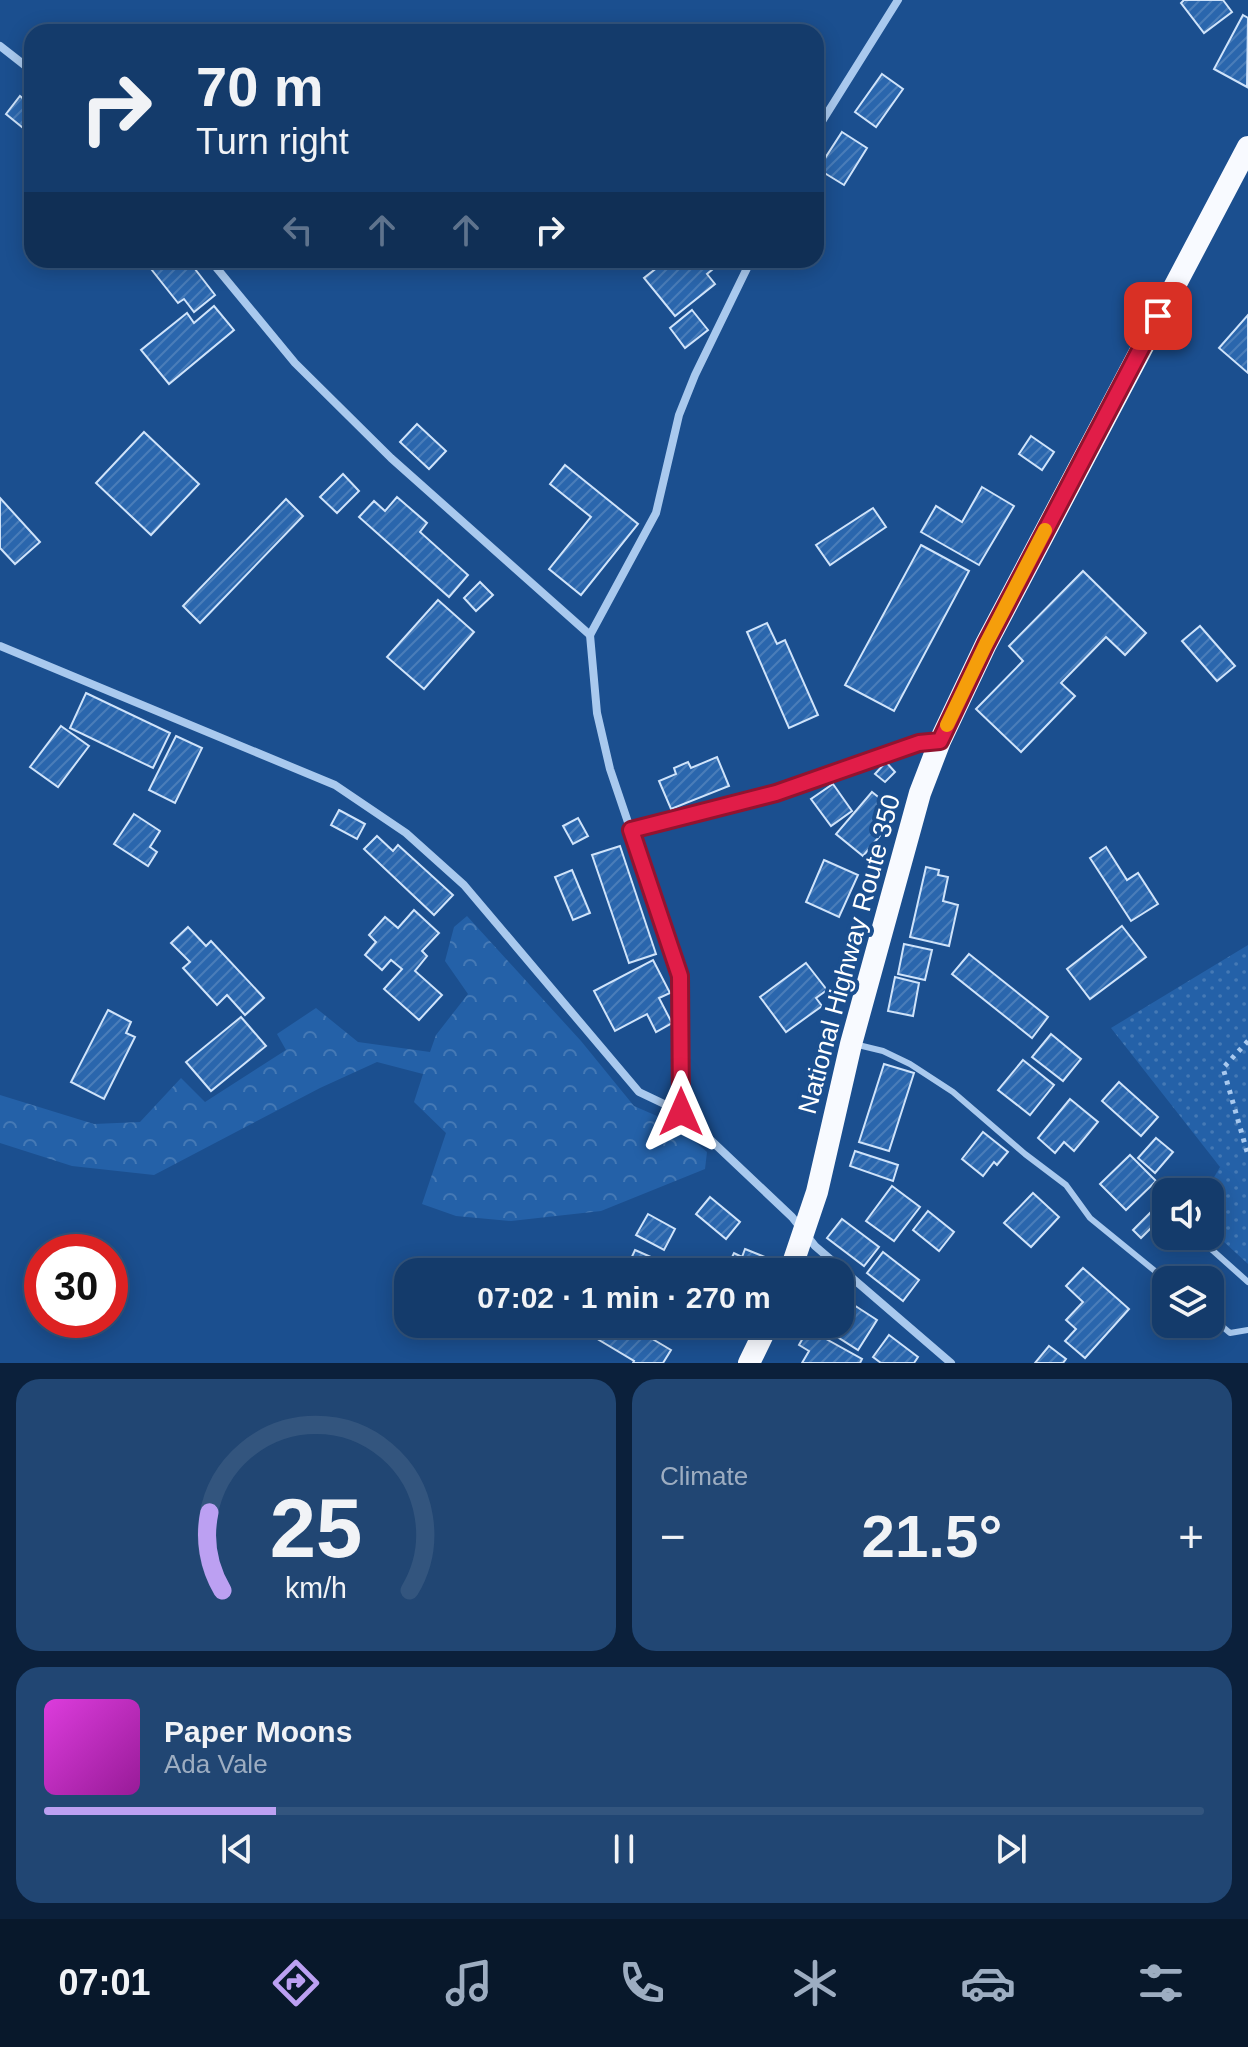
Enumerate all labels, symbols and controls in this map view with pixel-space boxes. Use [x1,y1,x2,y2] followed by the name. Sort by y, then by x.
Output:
[196,55,324,118] text: 70 m
[64,56,168,160] icon: right
[196,121,349,162] text: Turn right
[276,208,320,252] icon: left
[360,208,404,252] icon: ahead
[444,208,488,252] icon: ahead
[528,208,572,252] icon: right
[1124,282,1192,350] pin
[1136,294,1180,338] icon: arrive
[792,791,906,1117] street label: National Highway Route 350
[639,1070,723,1154] position arrow
[1152,1178,1224,1338] map controls
[1152,1178,1224,1250] button: sound
[24,1234,128,1338] speed limit sign: 30
[1152,1266,1224,1338] button: layers
[477,1281,771,1314] text: 07:02 · 1 min · 270 m
[660,1461,748,1491] text: Climate
[270,1482,362,1575] text: 25
[862,1503,1002,1570] text: 21.5°
[660,1512,686,1561] text: −
[1178,1512,1204,1561] text: +
[285,1572,347,1604] text: km/h
[164,1715,352,1748] text: Paper Moons
[164,1749,268,1779] text: Ada Vale
[215,1827,259,1871] icon: previous
[602,1827,646,1871] icon: pause
[989,1827,1033,1871] icon: next
[268,1955,324,2011] icon: directions
[441,1955,497,2011] icon: music
[614,1955,670,2011] icon: phone
[787,1955,843,2011] icon: climate
[960,1955,1016,2011] icon: car
[1133,1955,1189,2011] icon: filters
[59,1962,151,2003] text: 07:01

